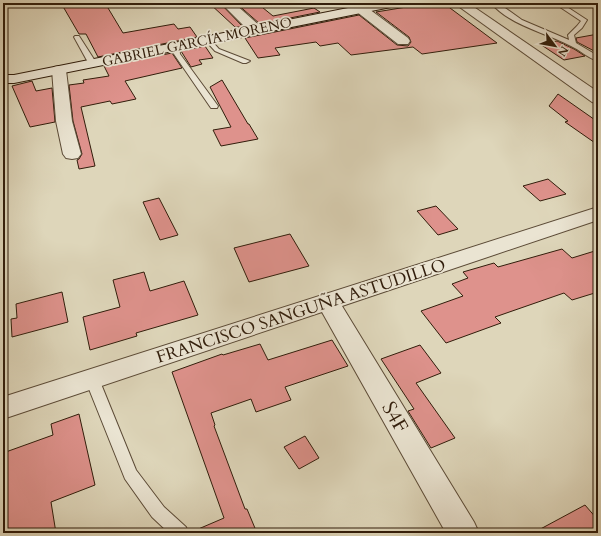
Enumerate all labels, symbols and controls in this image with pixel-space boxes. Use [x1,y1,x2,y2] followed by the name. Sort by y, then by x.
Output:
[100,13,294,71] street label: GABRIEL GARCÍA MORENO
[535,26,575,66] north arrow
[554,43,572,59] text: N
[153,253,449,369] street label: FRANCISCO SANGUÑA ASTUDILLO
[375,397,415,437] street label: S4F

